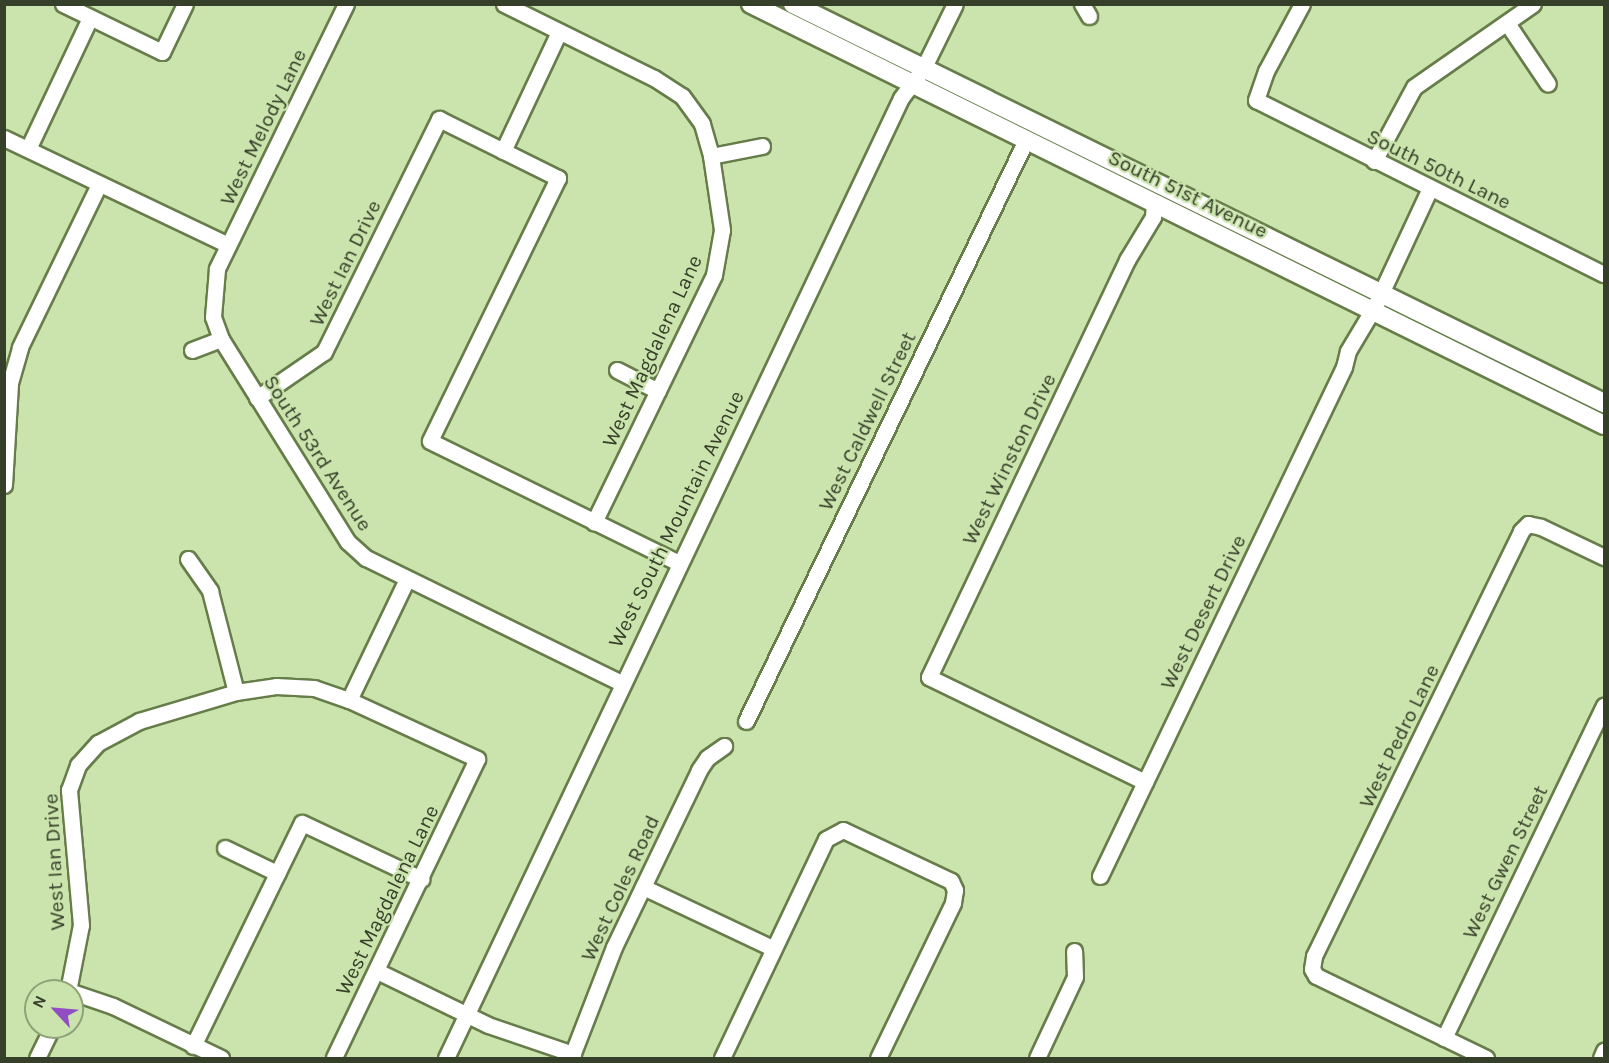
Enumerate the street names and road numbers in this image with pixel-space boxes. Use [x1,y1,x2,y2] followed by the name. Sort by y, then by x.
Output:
[214,45,312,209] street label: West Melody Lane
[1363,123,1515,215] street label: South 50th Lane
[1104,144,1272,244] street label: South 51st Avenue
[304,196,386,330] street label: West Ian Drive
[596,251,708,451] street label: West Magdalena Lane
[813,327,921,515] street label: West Caldwell Street
[957,369,1061,549] street label: West Winston Drive
[258,370,378,536] street label: South 53rd Avenue
[603,387,749,651] street label: West South Mountain Avenue
[1155,531,1251,693] street label: West Desert Drive
[1353,660,1445,812] street label: West Pedro Lane
[1457,781,1553,943] street label: West Gwen Street
[38,793,70,931] street label: West Ian Drive
[330,801,444,999] street label: West Magdalena Lane
[575,811,665,965] street label: West Coles Road

